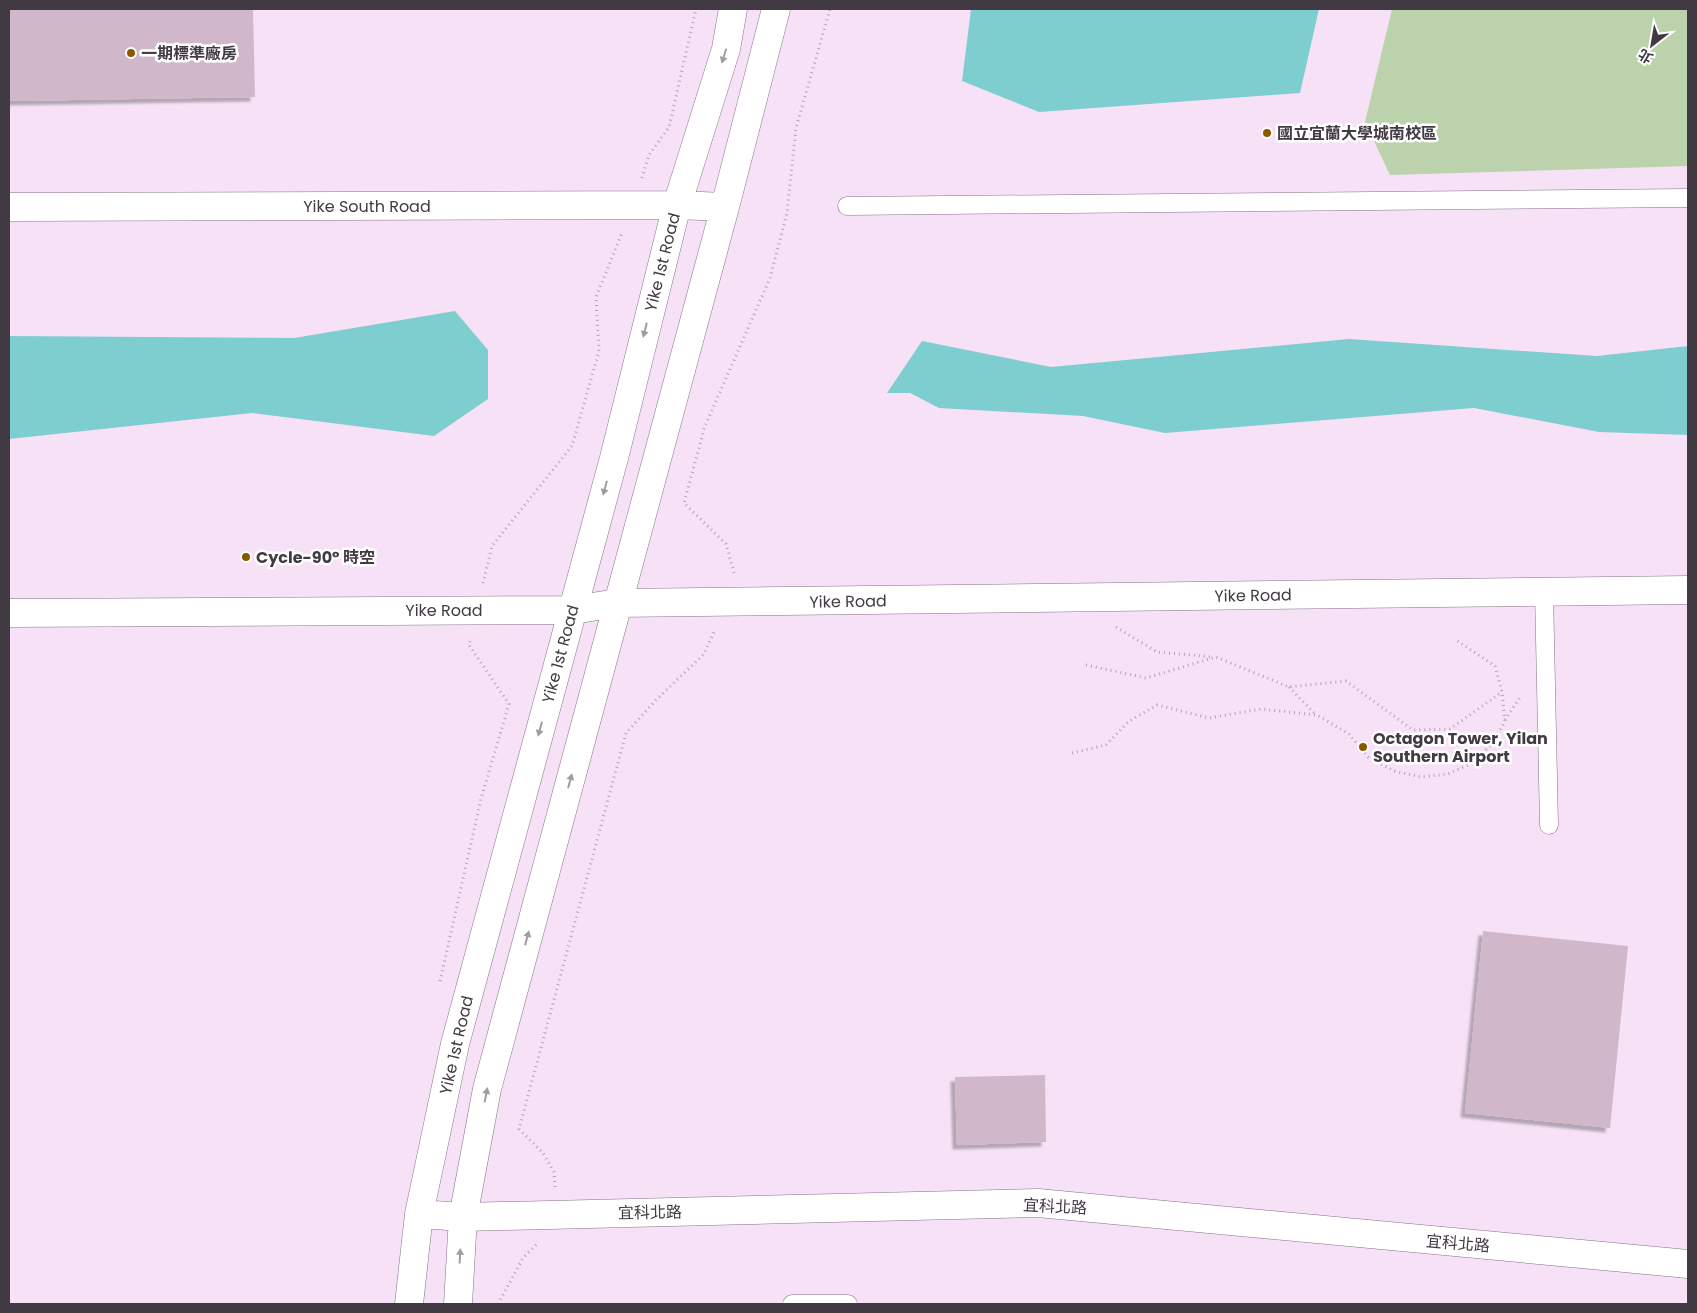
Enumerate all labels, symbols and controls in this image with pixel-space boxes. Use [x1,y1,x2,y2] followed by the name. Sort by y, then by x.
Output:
[1627,20,1677,70] north arrow
[141,42,237,65] place label: 一期標準廠房
[1634,44,1656,68] text: 北
[125,47,137,59] marker: 一期標準廠房
[719,49,727,64] one-way arrow
[1277,122,1437,145] place label: 國立宜蘭大學城南校區
[1261,127,1273,139] marker: 國立宜蘭大學城南校區
[303,195,431,218] street label: Yike South Road
[639,210,686,314] street label: Yike 1st Road
[641,323,649,338] one-way arrow
[601,480,609,495] one-way arrow
[256,546,375,569] place label: Cycle-90° 時空
[240,551,252,563] marker: Cycle-90° 時空
[1214,583,1292,608] street label: Yike Road
[809,589,887,614] street label: Yike Road
[405,599,483,622] street label: Yike Road
[536,602,585,706] street label: Yike 1st Road
[535,722,543,737] one-way arrow
[1373,727,1548,768] place label: Octagon Tower, Yilan Southern Airport
[1357,741,1369,753] marker: Octagon Tower, Yilan Southern Airport
[566,774,574,789] one-way arrow
[524,931,532,946] one-way arrow
[434,993,479,1097] street label: Yike 1st Road
[482,1087,490,1103] one-way arrow
[1022,1193,1088,1220] street label: 宜科北路
[618,1200,682,1225] street label: 宜科北路
[1425,1229,1491,1258] street label: 宜科北路
[457,1247,465,1263] one-way arrow

